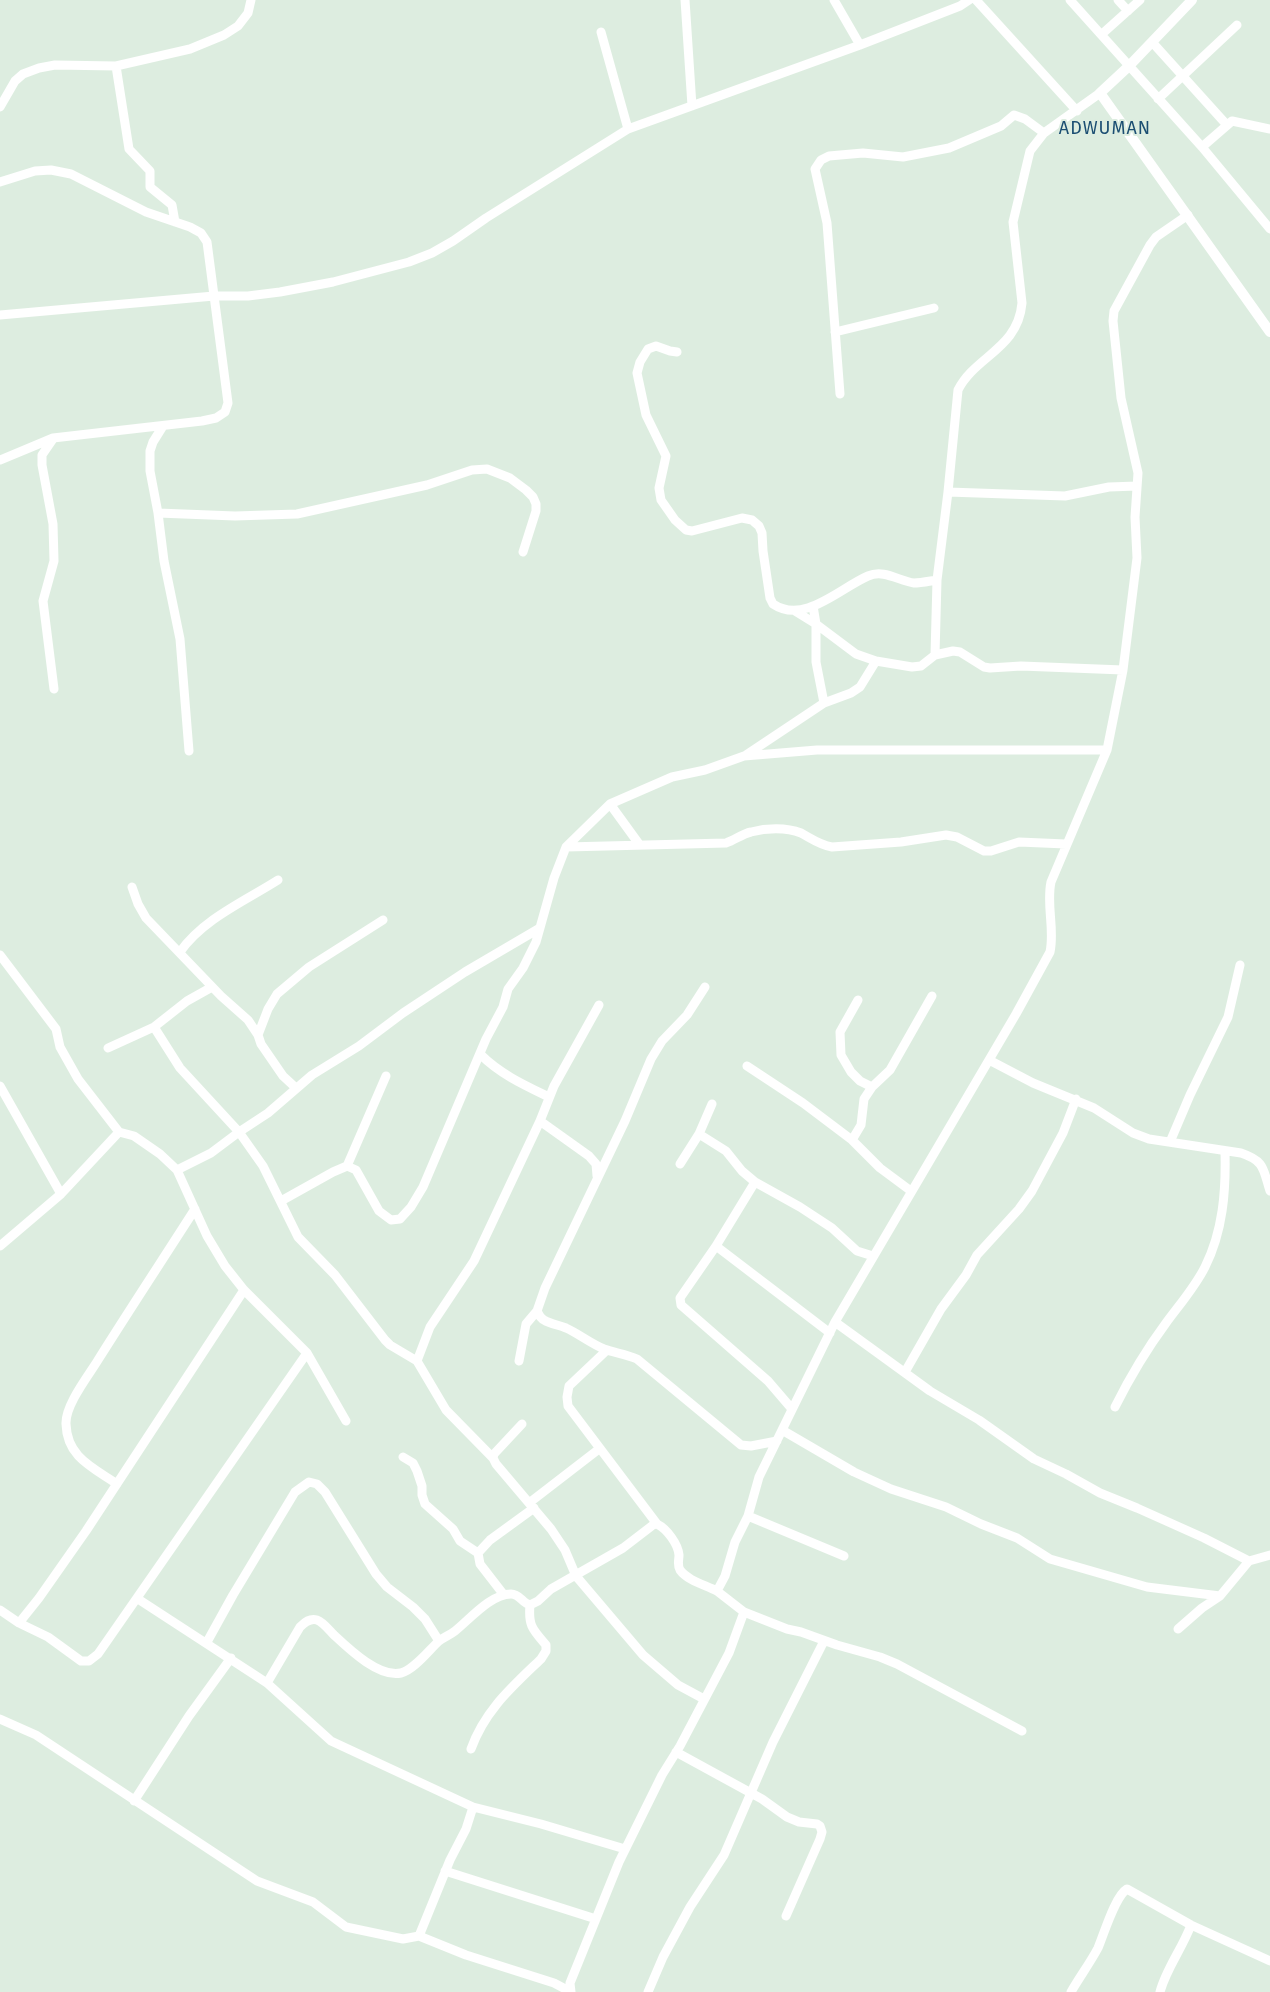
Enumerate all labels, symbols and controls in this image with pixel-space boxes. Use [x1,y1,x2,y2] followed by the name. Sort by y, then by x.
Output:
[1058,118,1152,140] district label: ADWUMAN

